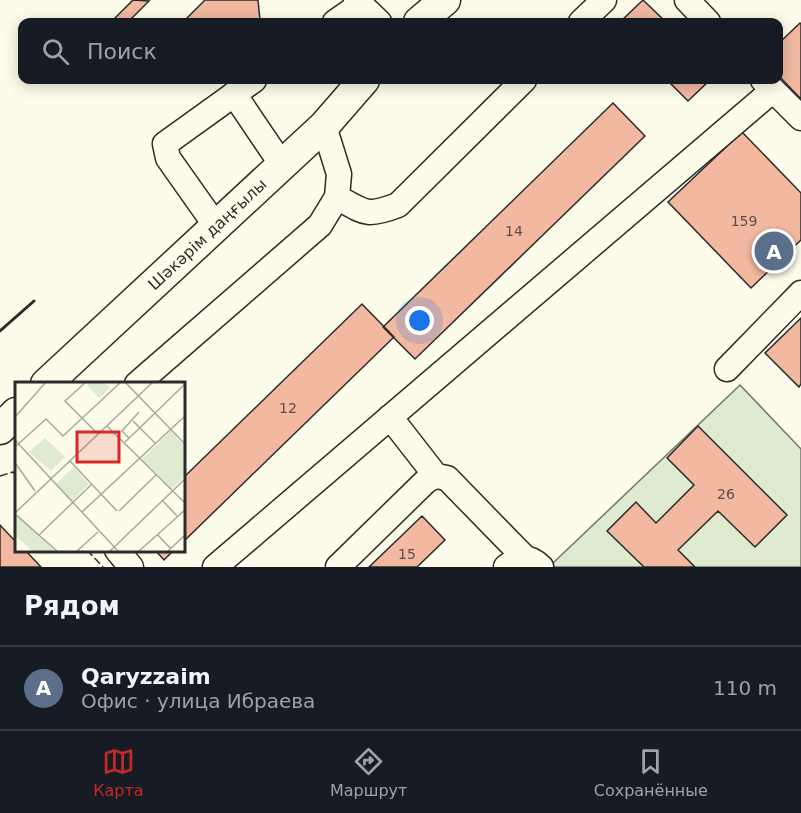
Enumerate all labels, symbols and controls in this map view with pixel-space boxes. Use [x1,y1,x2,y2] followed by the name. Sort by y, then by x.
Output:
[18,18,783,84] search box
[39,35,72,68] icon: search
[87,39,157,64] text: Поиск
[144,175,270,294] street label: Шәкәрім даңғылы
[731,213,757,229] house number: 159
[505,223,523,239] house number: 14
[754,228,794,274] pin: A
[405,306,434,335] your location
[15,382,184,552] inset map
[279,400,297,416] house number: 12
[717,486,735,502] house number: 26
[398,546,416,562] house number: 15
[24,591,120,621] text: Рядом
[81,664,211,689] text: Qaryzzaim
[36,676,51,700] text: A
[713,676,777,700] text: 110 m
[81,689,315,713] text: Офис · улица Ибраева
[93,745,144,800] tab: Карта
[330,745,407,800] tab: Маршрут
[594,745,708,800] tab: Сохранённые

